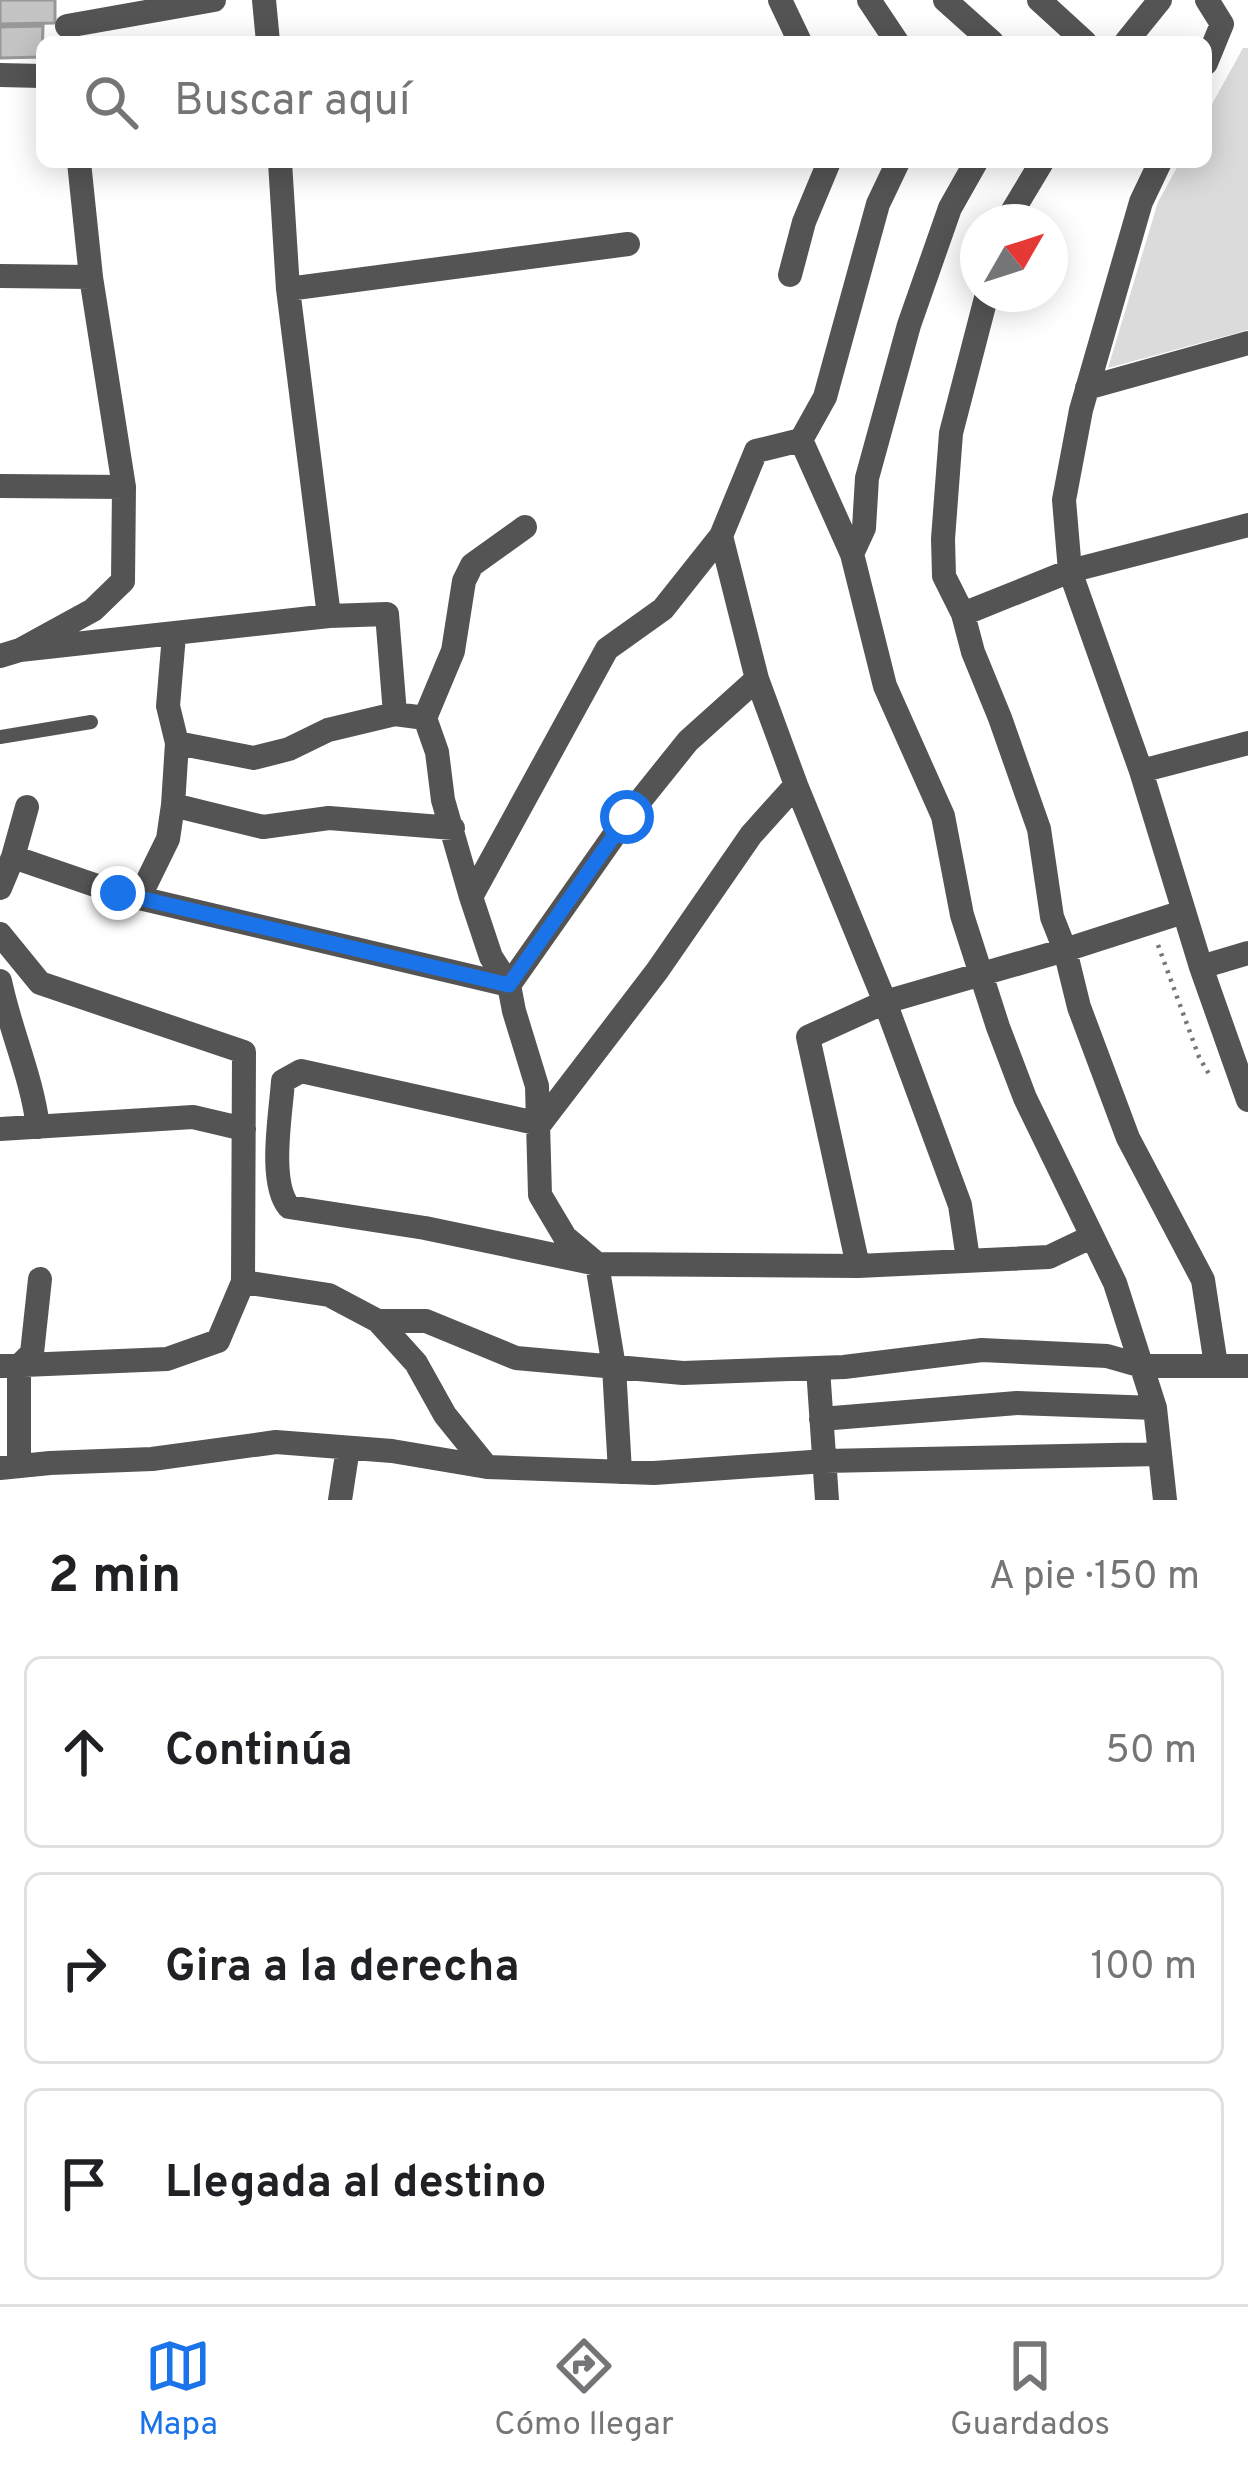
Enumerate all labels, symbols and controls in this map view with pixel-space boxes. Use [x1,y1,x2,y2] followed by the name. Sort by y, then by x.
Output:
[36,36,1212,168] search box
[78,69,144,135] icon: search
[174,74,410,131] text: Buscar aquí
[960,204,1068,312] north arrow
[600,790,654,844] route start
[91,866,145,920] route end
[48,1546,181,1611] text: 2 min
[989,1554,1200,1603] text: A pie · 150 m
[51,1719,117,1785] icon: ahead
[165,1724,352,1781] text: Continúa
[1106,1728,1197,1777] text: 50 m
[51,1935,117,2001] icon: right
[165,1940,519,1997] text: Gira a la derecha
[1090,1944,1197,1993] text: 100 m
[51,2151,117,2217] icon: arrive
[165,2156,546,2213] text: Llegada al destino
[138,2333,218,2447] tab: Mapa
[494,2333,674,2447] tab: Cómo llegar
[950,2333,1110,2447] tab: Guardados

